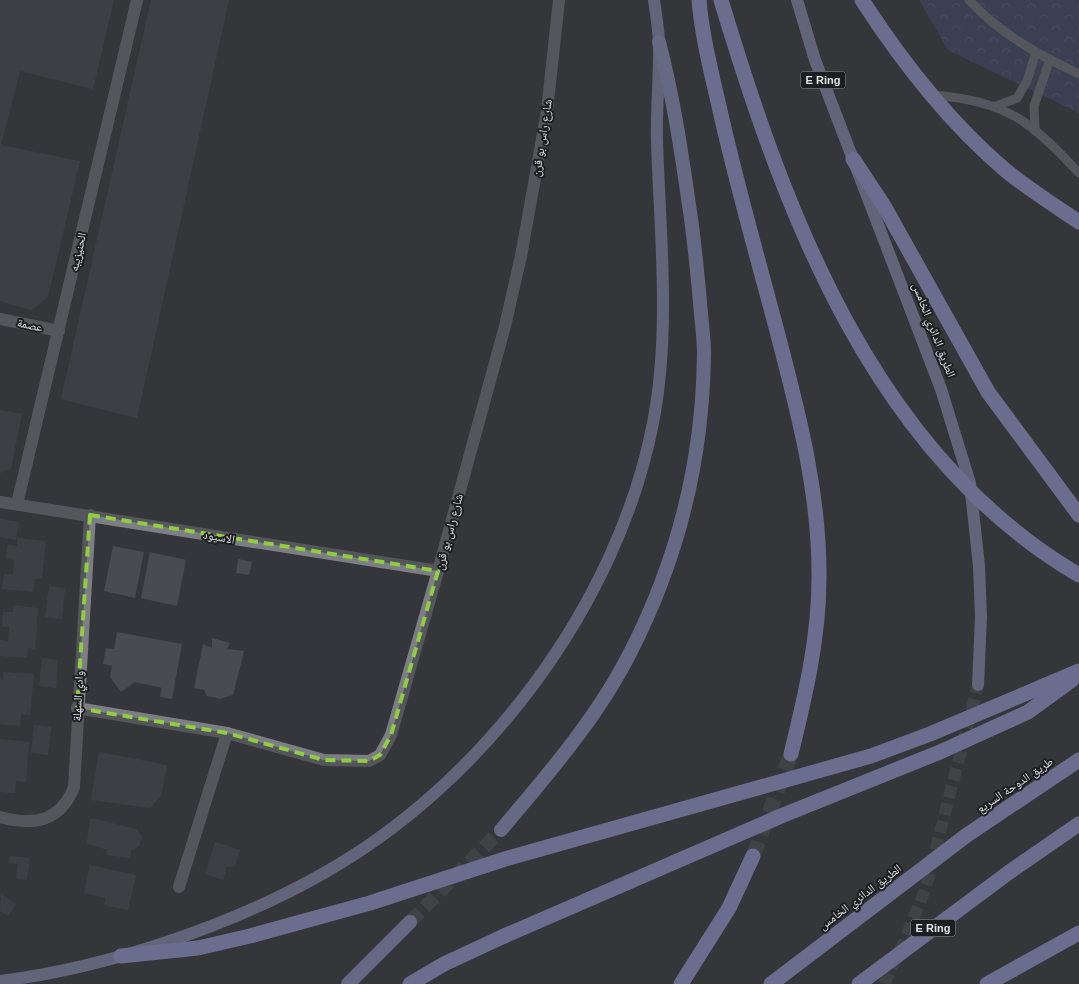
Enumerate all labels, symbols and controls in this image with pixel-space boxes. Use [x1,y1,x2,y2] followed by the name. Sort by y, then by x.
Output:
[800,72,846,88] road number: E Ring
[529,98,556,178] street label: شارع راس بو قرن
[67,231,90,273] street label: الحنيزيبه
[907,281,958,380] street label: الطريق الدائري الخامس
[16,315,44,335] street label: عصمة
[432,492,467,572] street label: شارع راس بو قرن
[202,527,236,547] street label: الاسيود
[70,670,89,722] street label: وادي السهلة
[974,754,1056,816] street label: طريق الدوحة السريع
[816,861,906,935] street label: الطريق الدائري الخامس
[910,920,956,936] road number: E Ring

